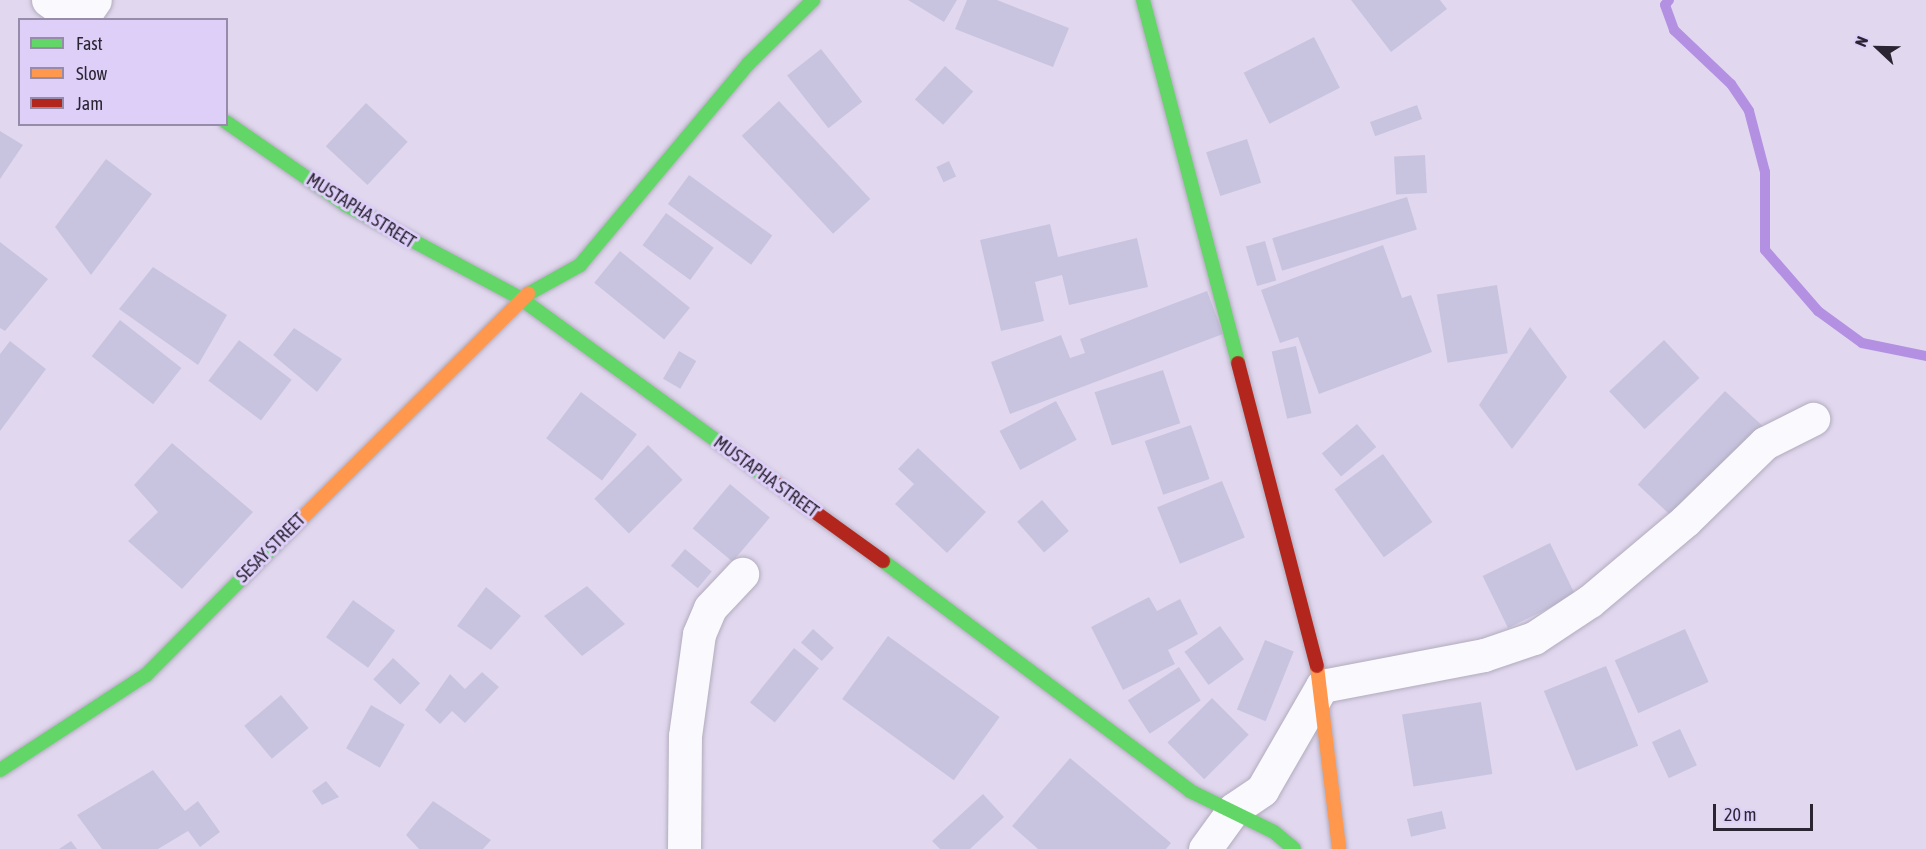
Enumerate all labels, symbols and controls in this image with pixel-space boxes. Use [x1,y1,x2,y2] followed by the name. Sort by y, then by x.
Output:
[18,18,228,126] legend
[1848,18,1908,78] north arrow
[76,33,103,54] text: Fast
[1851,34,1871,49] text: N
[76,63,107,84] text: Slow
[76,93,103,114] text: Jam
[302,169,420,253] street label: MUSTAPHA STREET
[709,432,823,522] street label: MUSTAPHA STREET
[232,509,310,587] street label: SESAY STREET
[1716,792,1816,830] scale bar
[1724,804,1756,825] text: 20 m

